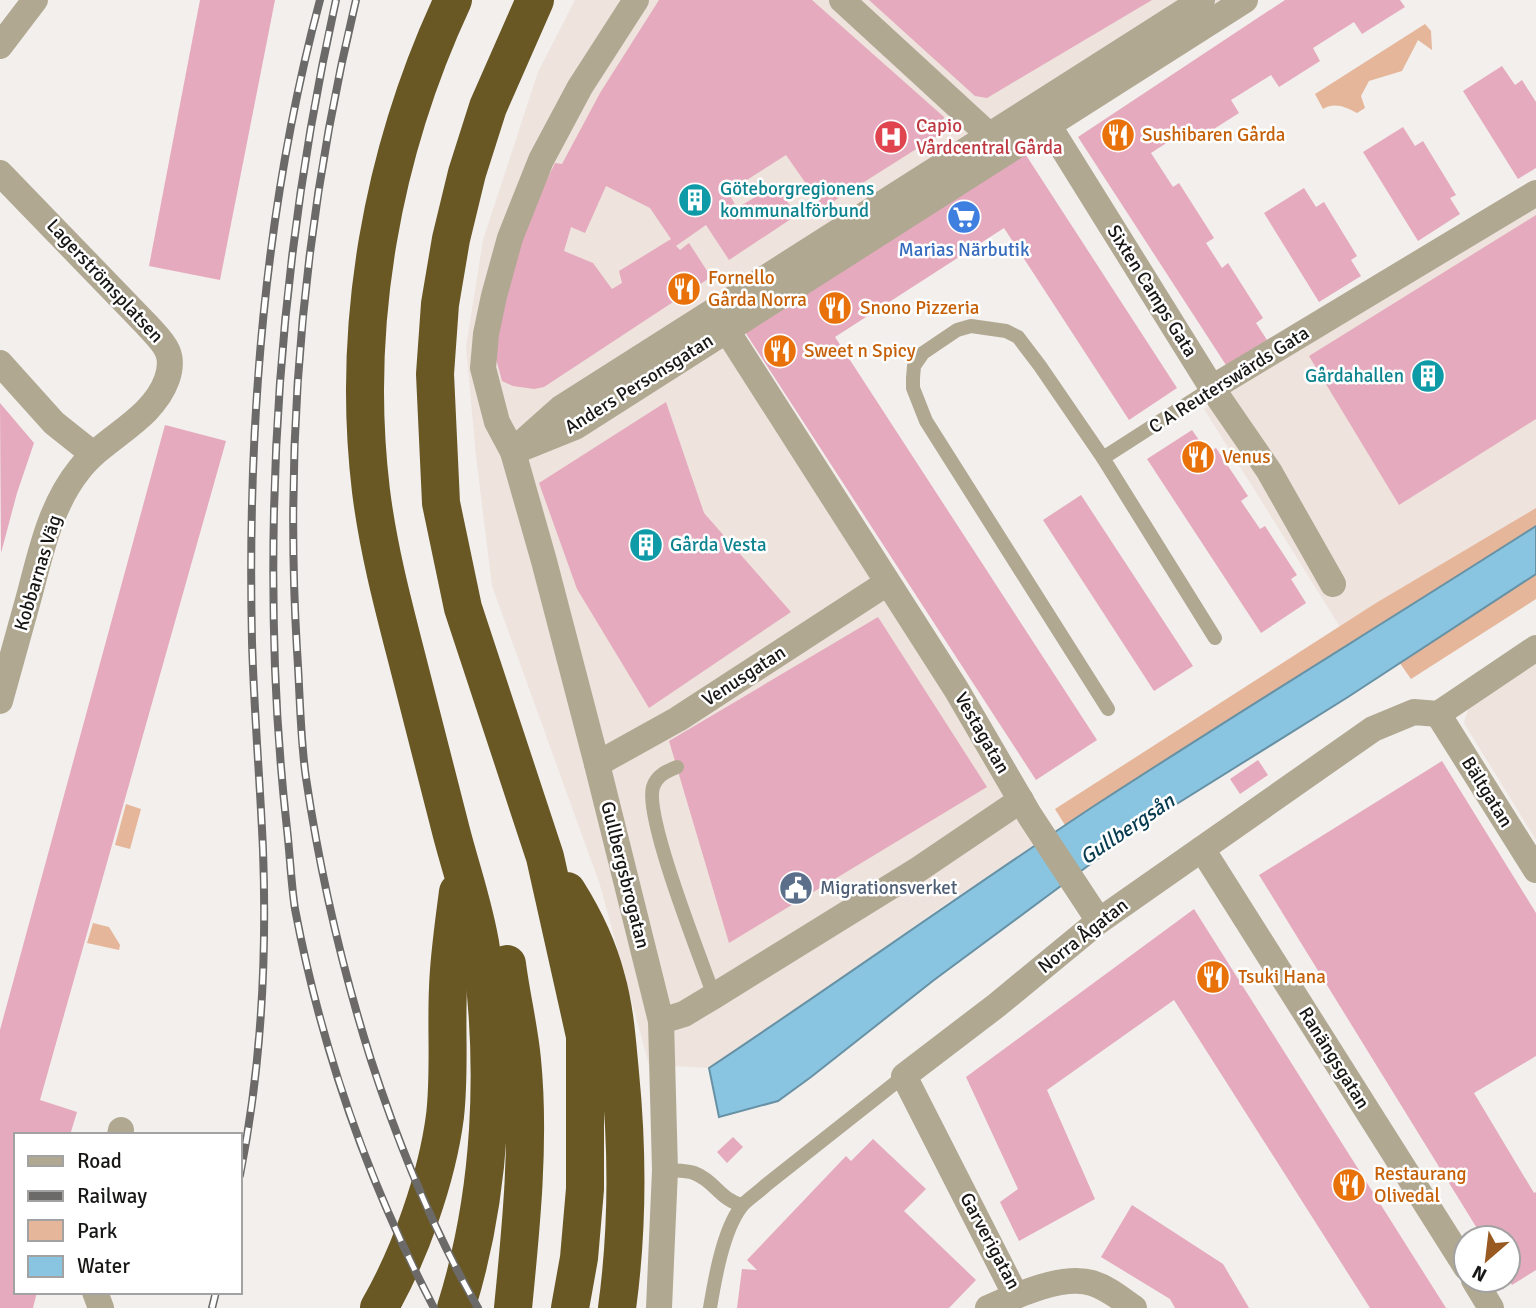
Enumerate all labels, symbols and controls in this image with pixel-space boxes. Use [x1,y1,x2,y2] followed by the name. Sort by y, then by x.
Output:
[916,114,1063,160] place label: Capio Vårdcentral Gårda
[1099,116,1137,154] restaurant icon: Sushibaren Gårda
[872,118,910,156] hospital icon: Capio Vårdcentral Gårda
[1142,123,1285,147] place label: Sushibaren Gårda
[720,177,874,223] place label: Göteborgregionens kommunalförbund
[676,181,714,219] building icon: Göteborgregionens kommunalförbund
[945,198,983,236] supermarket icon: Marias Närbutik
[41,214,169,348] street label: Lagerströmsplatsen
[1102,220,1202,362] street label: Sixten Camps Gata
[899,238,1030,262] place label: Marias Närbutik
[708,266,807,312] place label: Fornello Gårda Norra
[665,270,703,308] restaurant icon: Fornello Gårda Norra
[816,289,854,327] restaurant icon: Snono Pizzeria
[860,296,979,320] place label: Snono Pizzeria
[1145,321,1313,439] street label: C A Reuterswärds Gata
[560,329,718,439] street label: Anders Personsgatan
[761,332,799,370] restaurant icon: Sweet n Spicy
[804,339,916,363] place label: Sweet n Spicy
[1409,357,1447,395] building icon: Gårdahallen
[1305,364,1404,388] place label: Gårdahallen
[1179,438,1217,476] restaurant icon: Venus
[1222,445,1271,469] place label: Venus
[9,512,67,634] street label: Kobbarnas Väg
[627,526,665,564] building icon: Gårda Vesta
[670,533,767,557] place label: Gårda Vesta
[698,640,790,712] street label: Venusgatan
[949,688,1015,778] street label: Vestagatan
[1456,752,1518,832] street label: Bältgatan
[1075,788,1180,870] water label: Gullbergsån
[595,799,655,951] street label: Gullbergsbrogatan
[777,869,815,907] public building icon: Migrationsverket
[820,876,958,900] place label: Migrationsverket
[1033,893,1133,979] street label: Norra Ågatan
[1194,958,1232,996] restaurant icon: Tsuki Hana
[1238,965,1326,989] place label: Tsuki Hana
[1293,1003,1375,1113] street label: Ranängsgatan
[14,1133,242,1294] legend
[77,1148,122,1174] text: Road
[1374,1162,1467,1208] place label: Restaurang Olivedal
[1330,1166,1368,1204] restaurant icon: Restaurang Olivedal
[77,1183,147,1209] text: Railway
[955,1189,1025,1293] street label: Garverigatan
[77,1218,118,1244] text: Park
[1452,1224,1522,1294] north arrow
[77,1253,130,1279] text: Water
[1468,1259,1491,1287] text: N

